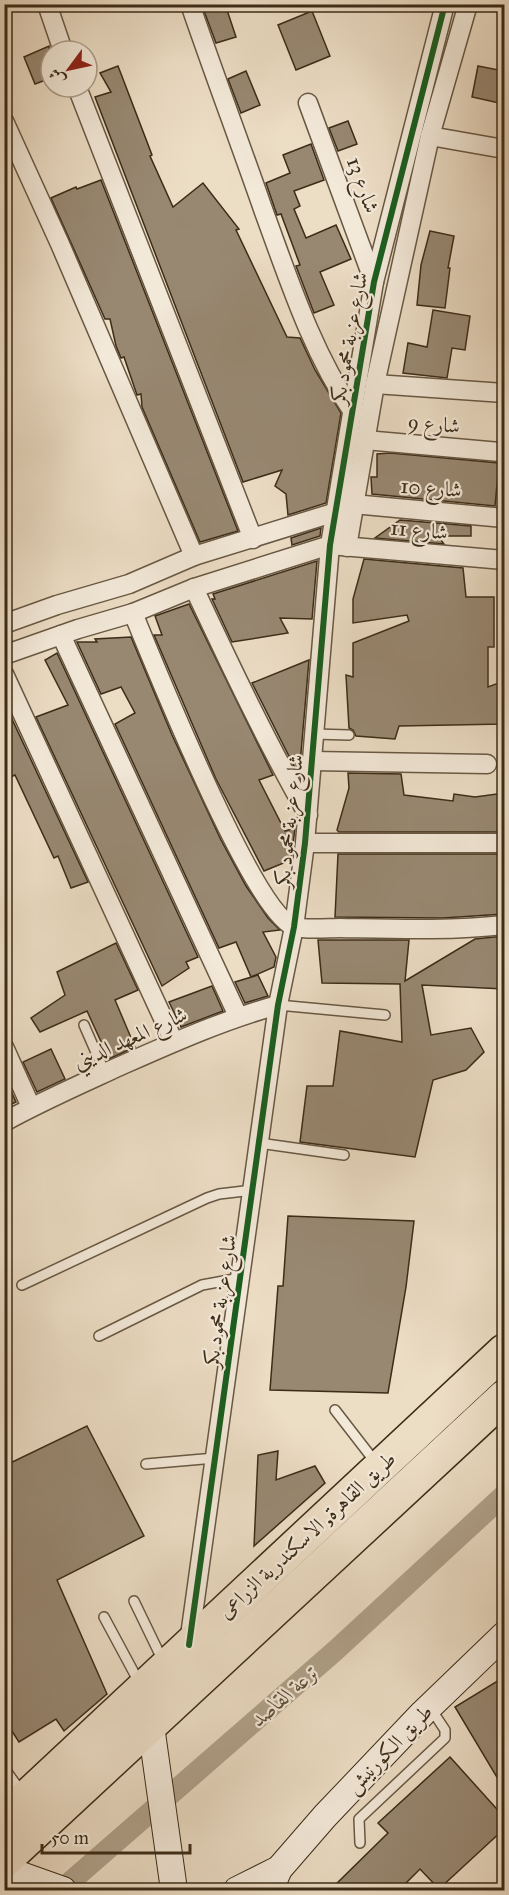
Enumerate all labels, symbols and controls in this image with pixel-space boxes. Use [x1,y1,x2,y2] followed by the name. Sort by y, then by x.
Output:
[39,39,99,99] north arrow
[45,65,69,89] text: ش
[336,153,385,218] street label: شارع 13
[324,270,378,409] street label: شارع عزبة محمود بكر
[406,409,461,444] street label: شارع 9
[399,473,463,508] street label: شارع 10
[389,515,449,550] street label: شارع 11
[269,753,314,891] street label: شارع عزبة محمود بكر
[69,1001,194,1080] street label: شارع المعهد الديني
[198,1233,247,1372] street label: شارع عزبة محمود بكر
[213,1446,401,1624] street label: طريق القاهرة, الاسكندرية الزراعى
[245,1658,325,1732] water label: ترعة القاصد
[340,1699,439,1800] street label: طريق الكورنيش
[42,1817,190,1855] scale bar
[51,1827,89,1849] text: 50 m

